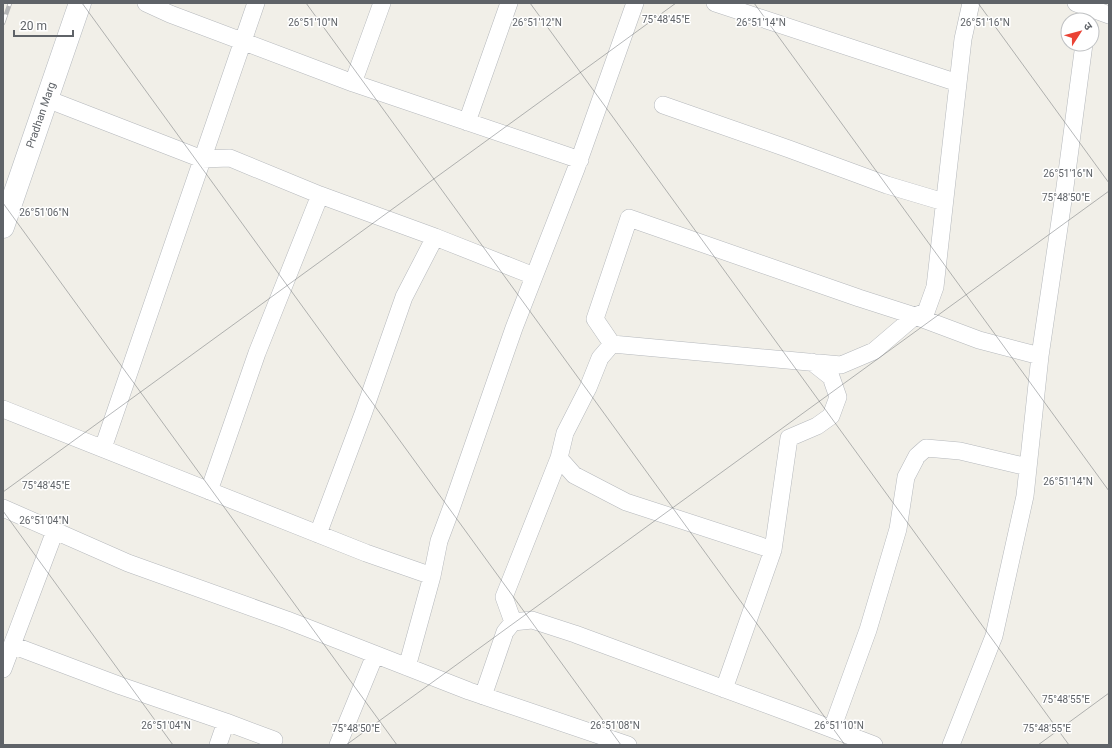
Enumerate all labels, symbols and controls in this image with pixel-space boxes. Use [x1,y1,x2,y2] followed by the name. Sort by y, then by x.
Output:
[14,12,73,38] scale bar
[1060,12,1100,52] north arrow
[642,14,690,25] text: 75°48'45"E
[288,17,338,28] text: 26°51'10"N
[512,17,562,28] text: 26°51'12"N
[736,17,786,28] text: 26°51'14"N
[960,17,1010,28] text: 26°51'16"N
[20,19,47,33] text: 20 m
[1081,20,1095,33] text: उ
[24,80,58,150] street label: Pradhan Marg
[1043,168,1093,179] text: 26°51'16"N
[1042,192,1090,203] text: 75°48'50"E
[19,207,69,218] text: 26°51'06"N
[1043,476,1093,487] text: 26°51'14"N
[22,480,70,491] text: 75°48'45"E
[19,515,69,526] text: 26°51'04"N
[1042,694,1090,705] text: 75°48'55"E
[141,720,191,731] text: 26°51'04"N
[590,720,640,731] text: 26°51'08"N
[814,720,864,731] text: 26°51'10"N
[332,723,380,734] text: 75°48'50"E
[1023,723,1071,734] text: 75°48'55"E

